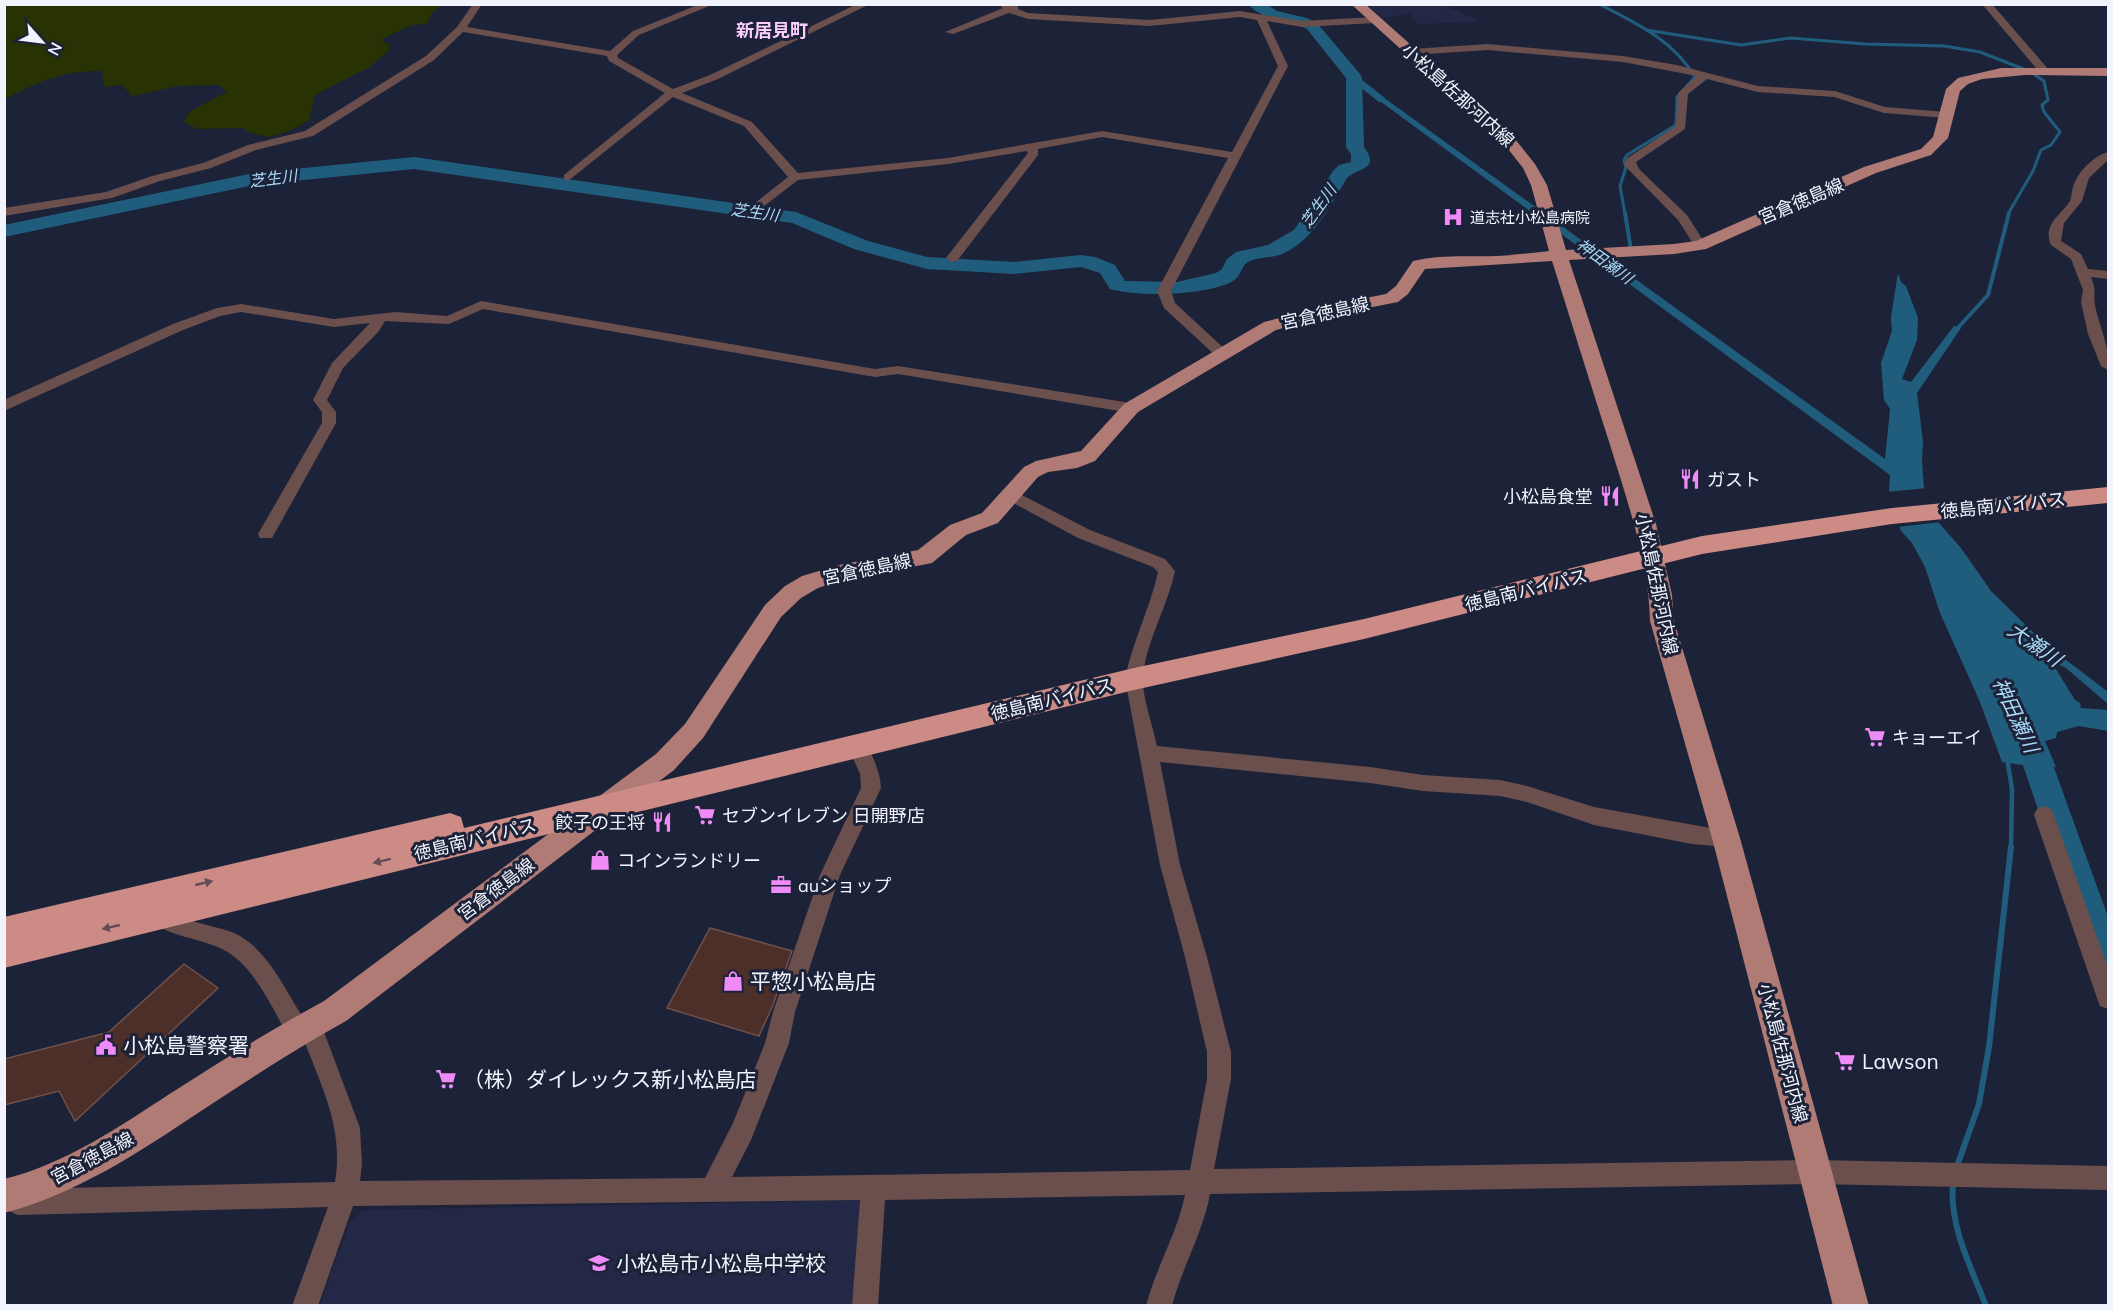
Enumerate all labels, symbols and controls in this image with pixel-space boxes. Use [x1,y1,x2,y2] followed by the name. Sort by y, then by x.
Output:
[12,12,72,72] north arrow
[736,19,808,42] district label: 新居見町
[1397,38,1519,152] street label: 小松島佐那河内線
[44,39,67,59] text: N
[248,165,300,191] water label: 芝生川
[1755,173,1847,229] street label: 宮倉徳島線
[1296,179,1341,231] water label: 芝生川
[730,199,782,226] water label: 芝生川
[1441,205,1465,229] hospital icon: 道志社小松島病院
[1470,208,1590,227] place label: 道志社小松島病院
[1573,234,1638,289] water label: 神田瀬川
[1279,292,1371,334] street label: 宮倉徳島線
[1678,467,1702,491] restaurant icon: ガスト
[1707,468,1761,491] place label: ガスト
[1598,484,1622,508] restaurant icon: 小松島食堂
[1503,485,1593,508] place label: 小松島食堂
[1939,487,2067,523] street label: 徳島南バイパス
[1631,511,1683,657] street label: 小松島佐那河内線
[821,548,913,590] street label: 宮倉徳島線
[1462,564,1590,616] street label: 徳島南バイパス
[2003,617,2068,673] water label: 大瀬川
[988,673,1116,725] street label: 徳島南バイパス
[1988,673,2045,758] water label: 神田瀬川
[1863,725,1887,749] supermarket icon: キョーエイ
[1892,726,1982,749] place label: キョーエイ
[693,803,717,827] supermarket icon: セブンイレブン 日開野店
[722,804,925,827] place label: セブンイレブン 日開野店
[650,810,674,834] restaurant icon: 餃子の王将
[555,811,645,834] place label: 餃子の王将
[411,813,539,865] street label: 徳島南バイパス
[588,848,612,872] shop icon: コインランドリー
[617,849,761,872] place label: コインランドリー
[453,853,539,925] street label: 宮倉徳島線
[373,857,391,867] one-way arrow
[769,873,793,897] office icon: auショップ
[798,874,891,897] place label: auショップ
[195,878,214,887] one-way arrow
[102,922,120,932] one-way arrow
[750,968,876,994] place label: 平惣小松島店
[721,969,745,993] shop icon: 平惣小松島店
[1753,980,1813,1126] street label: 小松島佐那河内線
[123,1032,249,1058] place label: 小松島警察署
[94,1033,118,1057] public building icon: 小松島警察署
[1862,1048,1939,1074] place label: Lawson
[1833,1049,1857,1073] supermarket icon: Lawson
[463,1066,756,1092] place label: （株）ダイレックス新小松島店
[434,1067,458,1091] supermarket icon: （株）ダイレックス新小松島店
[47,1127,137,1189] street label: 宮倉徳島線
[616,1250,826,1276] place label: 小松島市小松島中学校
[587,1251,611,1275] school or university icon: 小松島市小松島中学校

